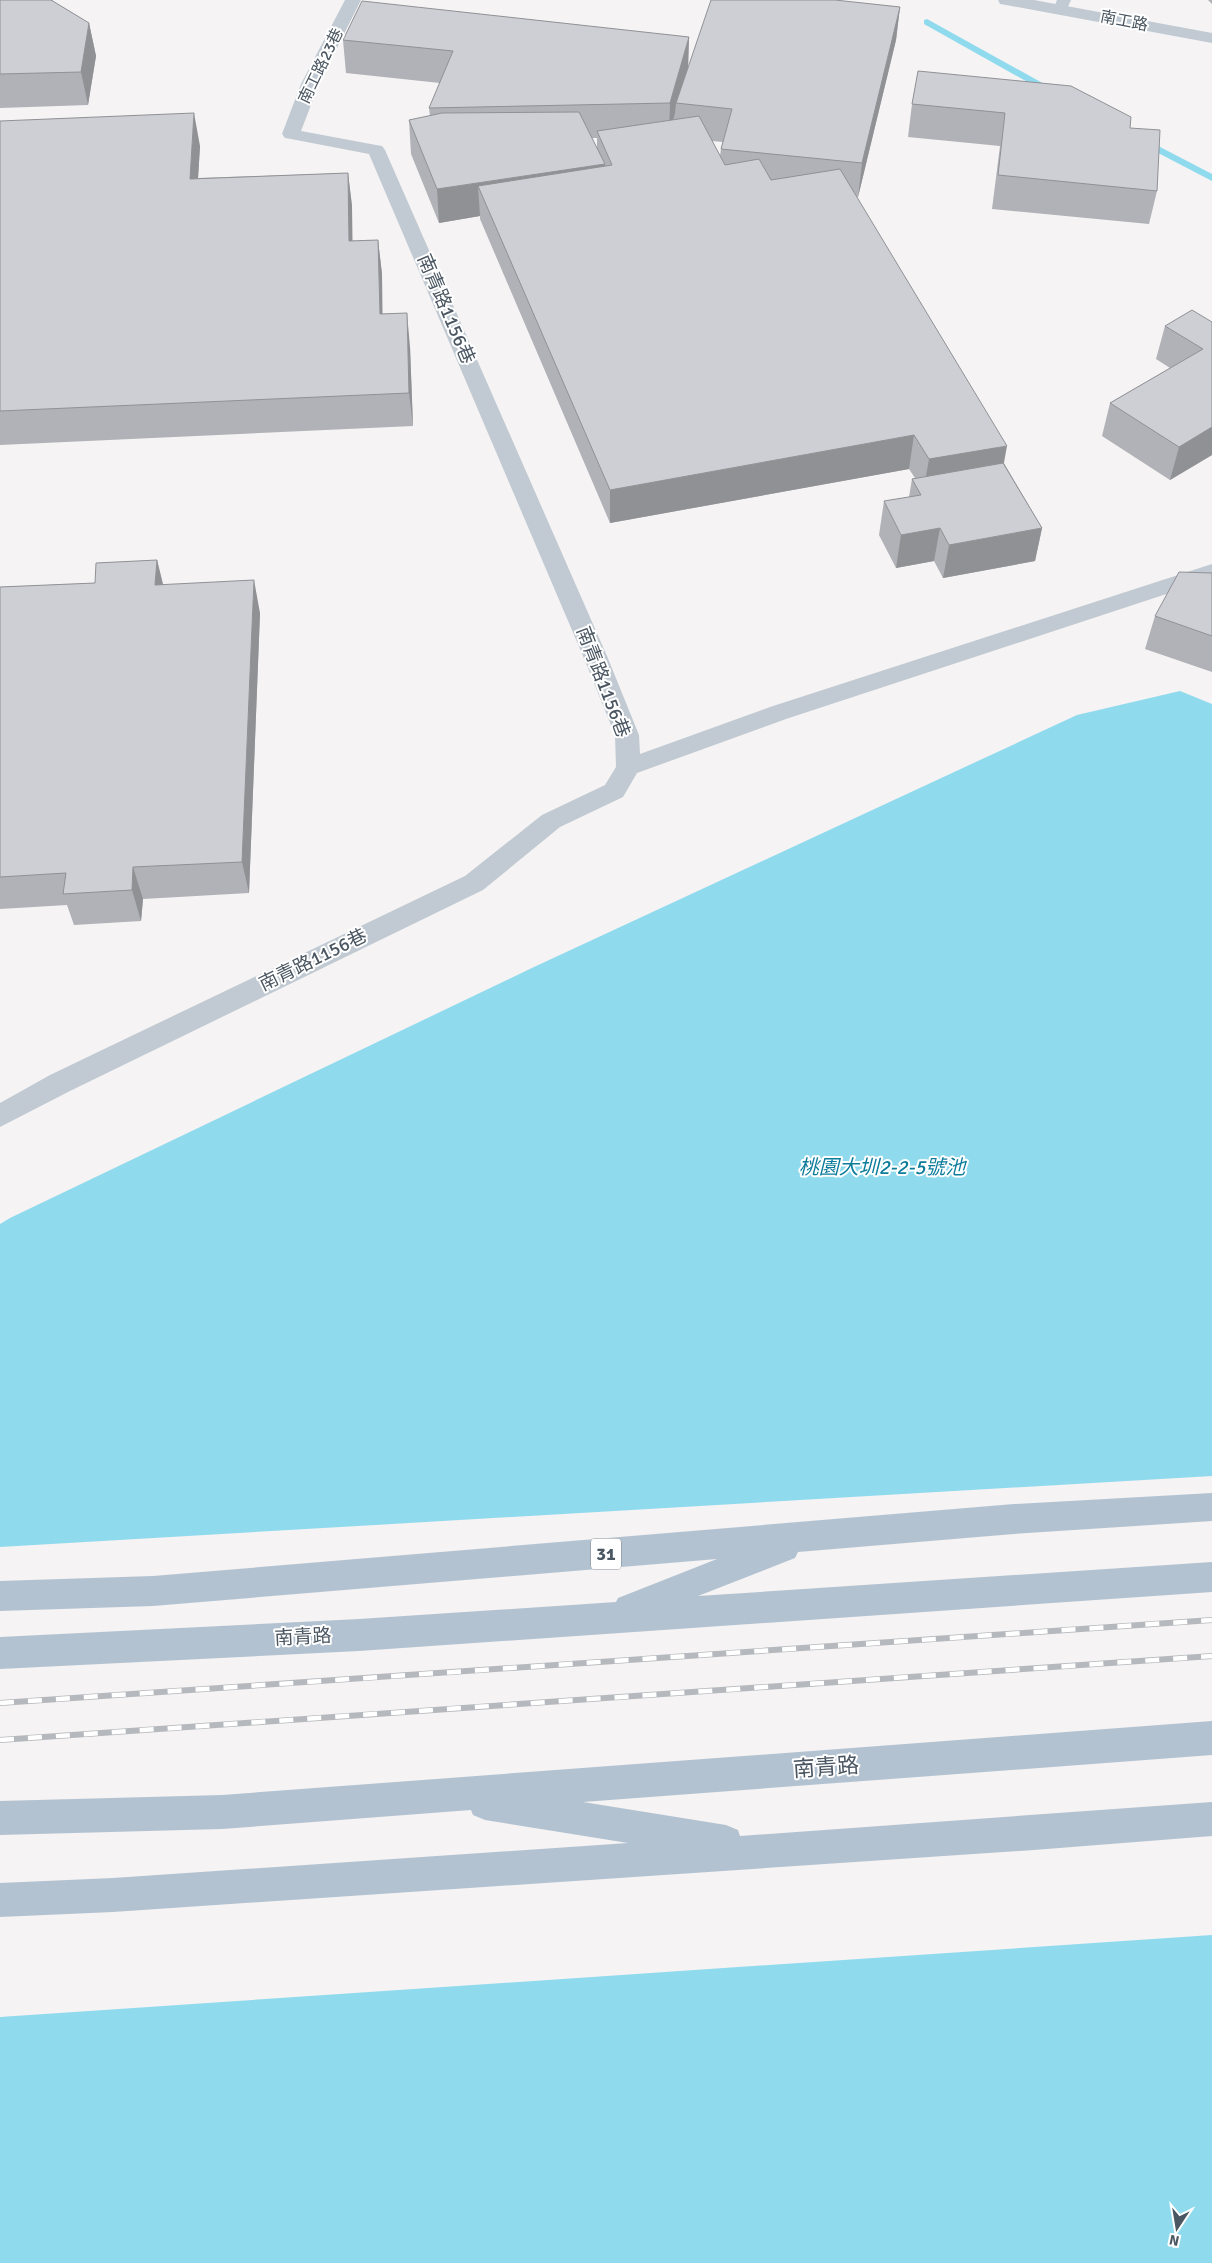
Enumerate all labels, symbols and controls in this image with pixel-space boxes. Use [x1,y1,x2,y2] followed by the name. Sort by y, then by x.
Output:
[1099,7,1149,35] street label: 南工路
[294,25,348,107] street label: 南工路23巷
[412,250,480,368] street label: 南青路1156巷
[571,623,635,741] street label: 南青路1156巷
[255,924,371,996] street label: 南青路1156巷
[799,1155,967,1180] water label: 桃園大圳2-2-5號池
[591,1538,621,1570] road number: 31
[274,1624,332,1650] street label: 南青路
[792,1751,860,1783] street label: 南青路
[1152,2203,1202,2253] north arrow
[1168,2231,1181,2250] text: N

